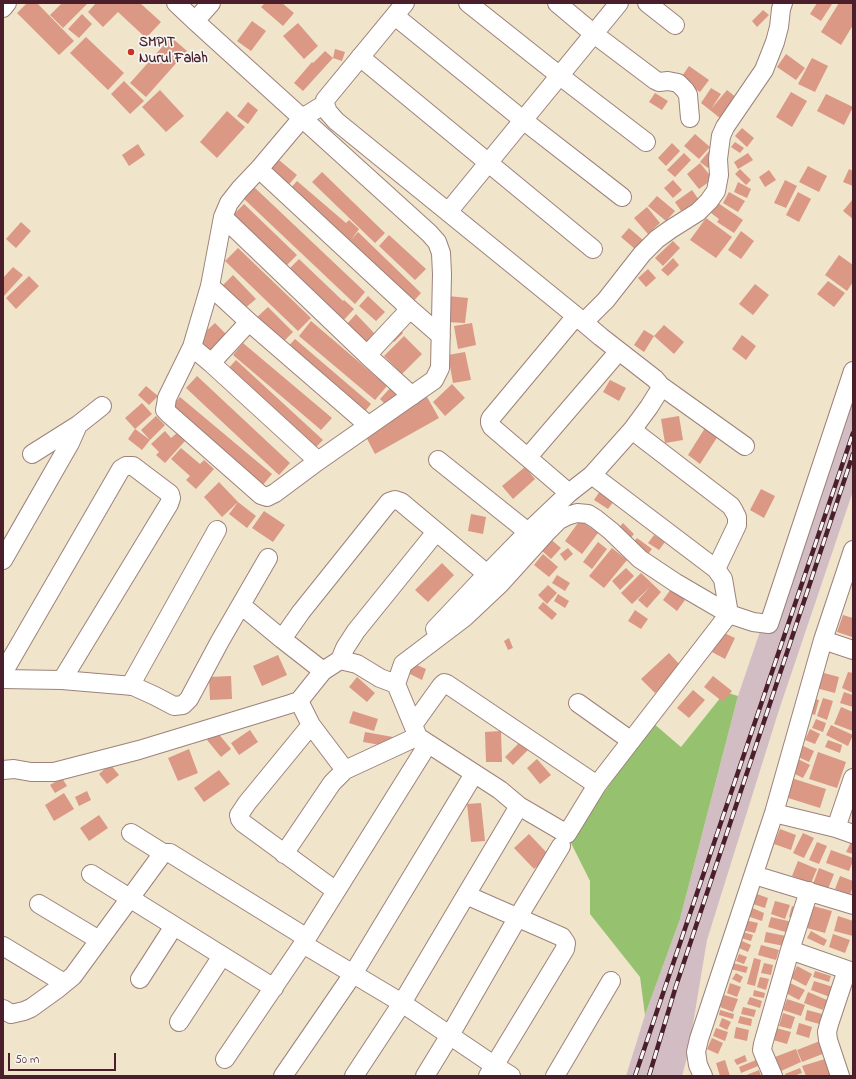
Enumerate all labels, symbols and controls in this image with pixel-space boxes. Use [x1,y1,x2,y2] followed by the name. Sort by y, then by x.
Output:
[139,36,208,68] place label: SMPIT Nurul Falah
[126,47,136,57] marker: SMPIT Nurul Falah
[10,1045,118,1071] scale bar
[15,1051,39,1069] text: 50 m

